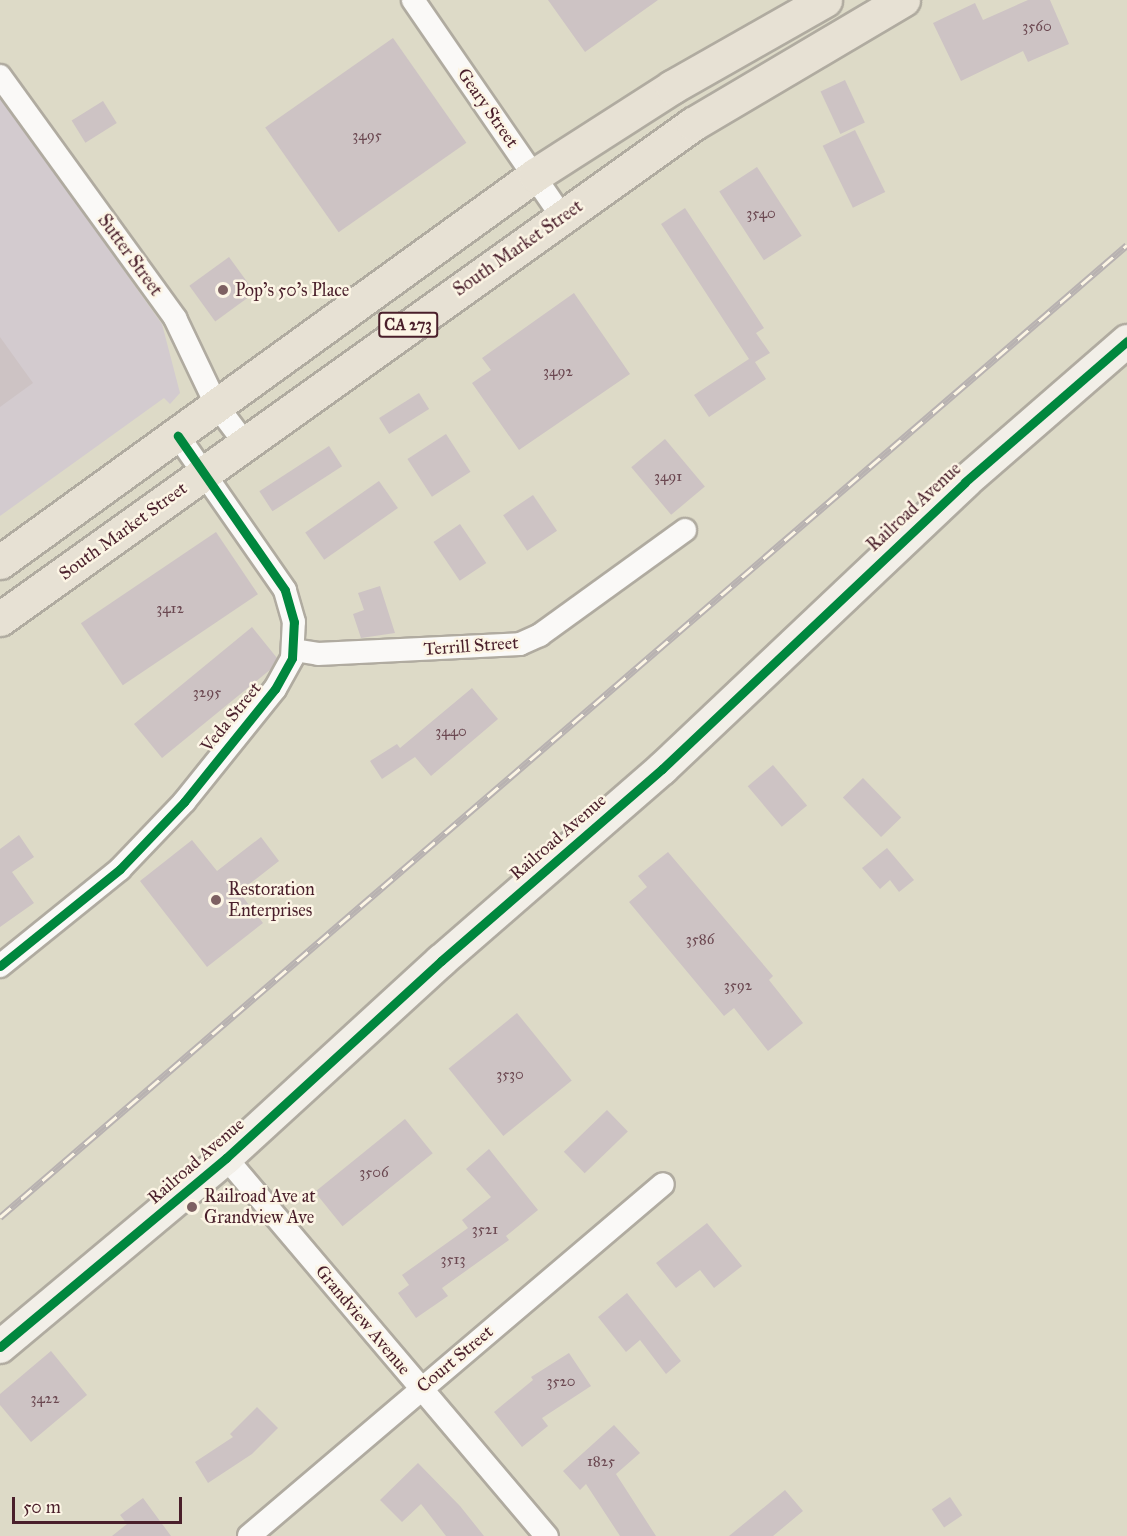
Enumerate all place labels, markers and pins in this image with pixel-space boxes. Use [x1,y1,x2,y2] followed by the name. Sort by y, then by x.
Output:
[235,279,349,301] place label: Pop's 50's Place
[216,283,230,297] marker: Pop's 50's Place
[228,879,315,922] place label: Restoration Enterprises
[209,893,223,907] marker: Restoration Enterprises
[204,1186,316,1228] place label: Railroad Ave at Grandview Ave
[185,1200,199,1214] marker: Railroad Ave at Grandview Ave

